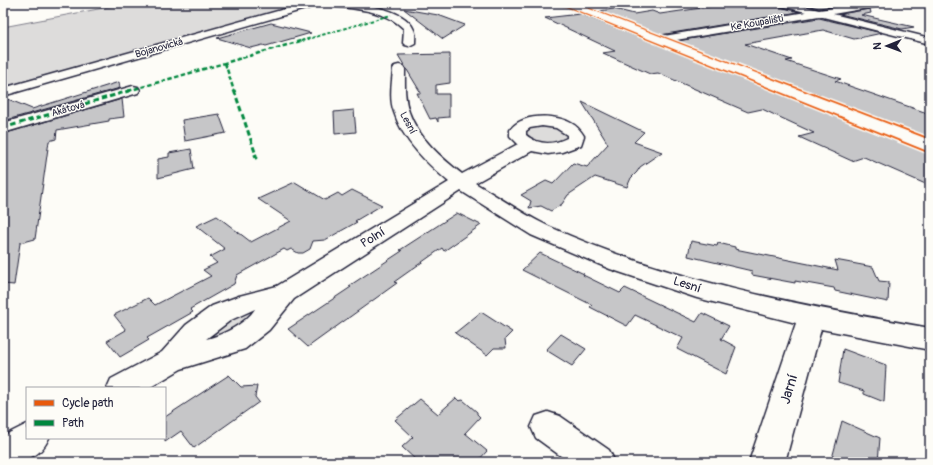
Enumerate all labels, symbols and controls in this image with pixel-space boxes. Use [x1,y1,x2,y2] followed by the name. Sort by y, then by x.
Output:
[730,12,785,34] street label: Ke Koupališti
[867,26,907,66] north arrow
[134,35,185,61] street label: Bojanovická
[871,42,884,50] text: N
[50,98,86,119] street label: Akátová
[397,110,419,136] street label: Lesní
[358,225,388,251] street label: Polní
[671,274,703,296] street label: Lesní
[776,372,802,406] street label: Jarní
[26,387,166,439] legend
[62,396,114,411] text: Cycle path
[62,416,84,431] text: Path

